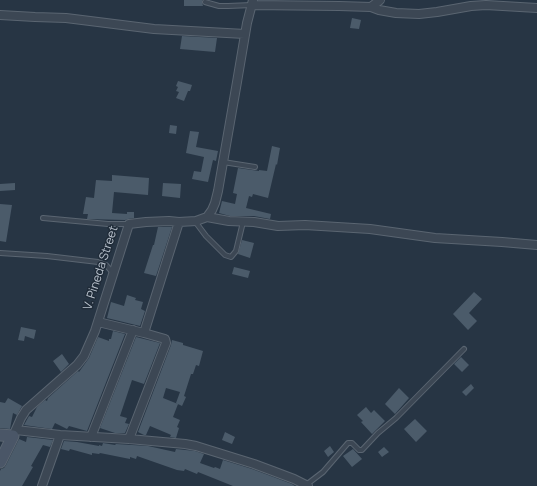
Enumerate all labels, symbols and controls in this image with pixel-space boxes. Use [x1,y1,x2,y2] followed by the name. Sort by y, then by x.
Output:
[81,224,121,312] street label: V. Pineda Street

